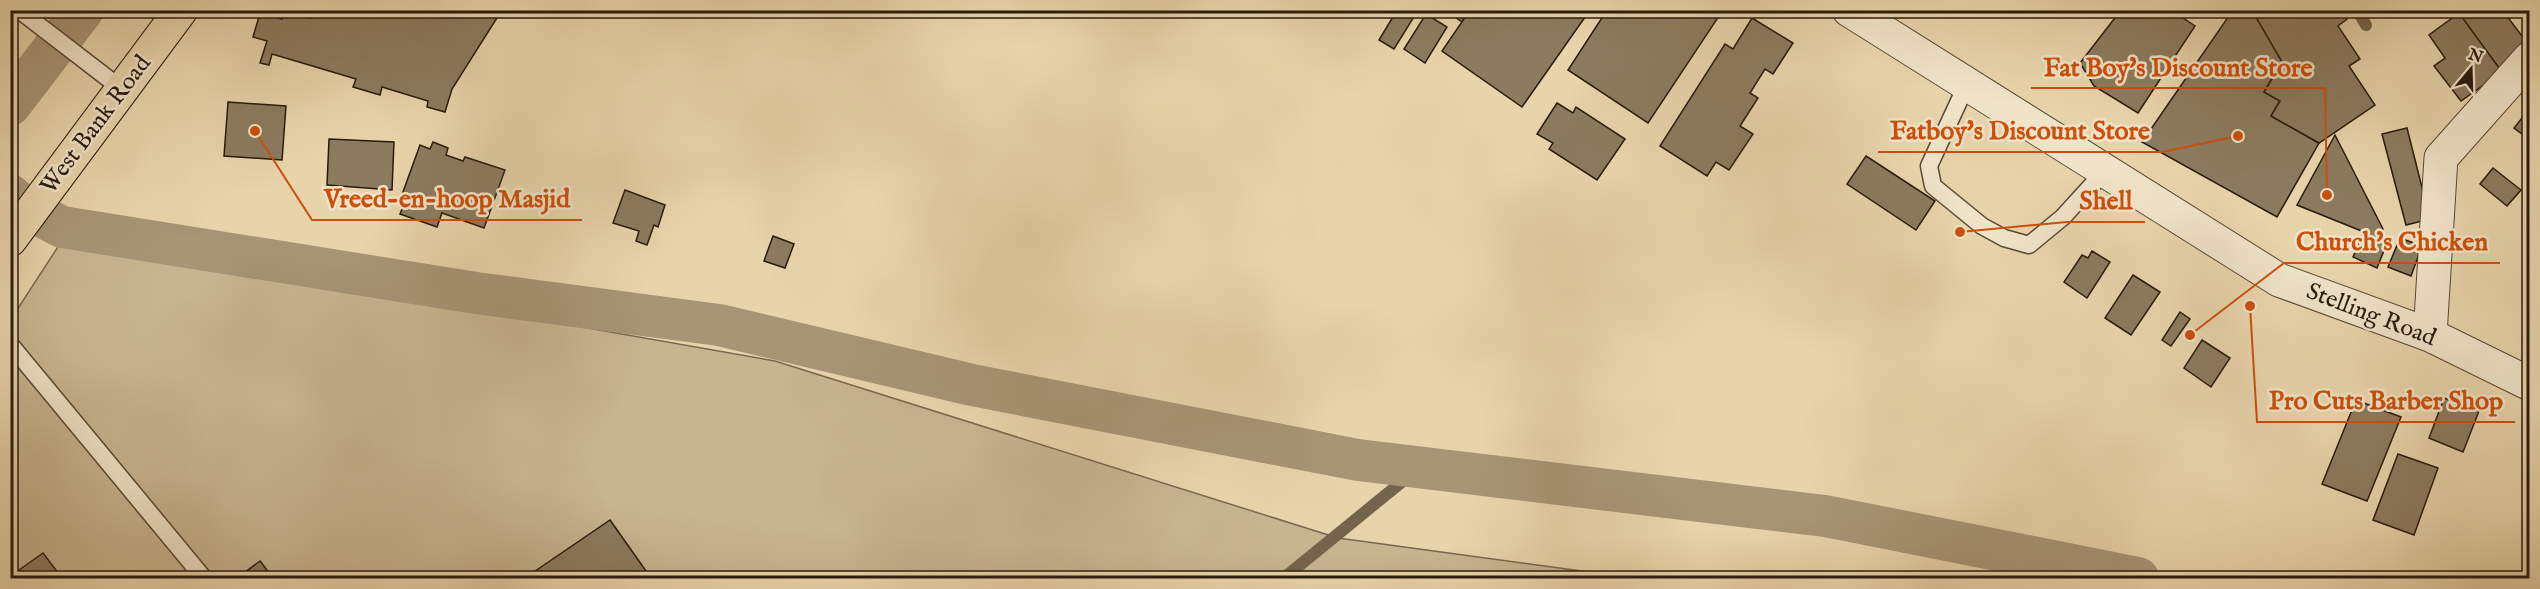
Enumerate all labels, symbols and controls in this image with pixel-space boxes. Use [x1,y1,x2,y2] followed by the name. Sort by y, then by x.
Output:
[2441,39,2501,99] north arrow
[2031,44,2325,88] callout: Fat Boy's Discount Store
[2464,45,2485,68] text: N
[34,49,158,201] street label: West Bank Road
[2043,52,2313,85] text: Fat Boy's Discount Store
[1878,108,2162,152] callout: Fatboy's Discount Store
[1890,115,2150,148] text: Fatboy's Discount Store
[312,176,582,220] callout: Vreed-en-hoop Masjid
[2067,178,2145,222] callout: Shell
[323,183,571,216] text: Vreed-en-hoop Masjid
[2079,185,2134,218] text: Shell
[2284,219,2500,263] callout: Church's Chicken
[2296,226,2488,259] text: Church's Chicken
[2302,276,2440,354] street label: Stelling Road
[2257,378,2515,422] callout: Pro Cuts Barber Shop
[2269,385,2503,418] text: Pro Cuts Barber Shop

